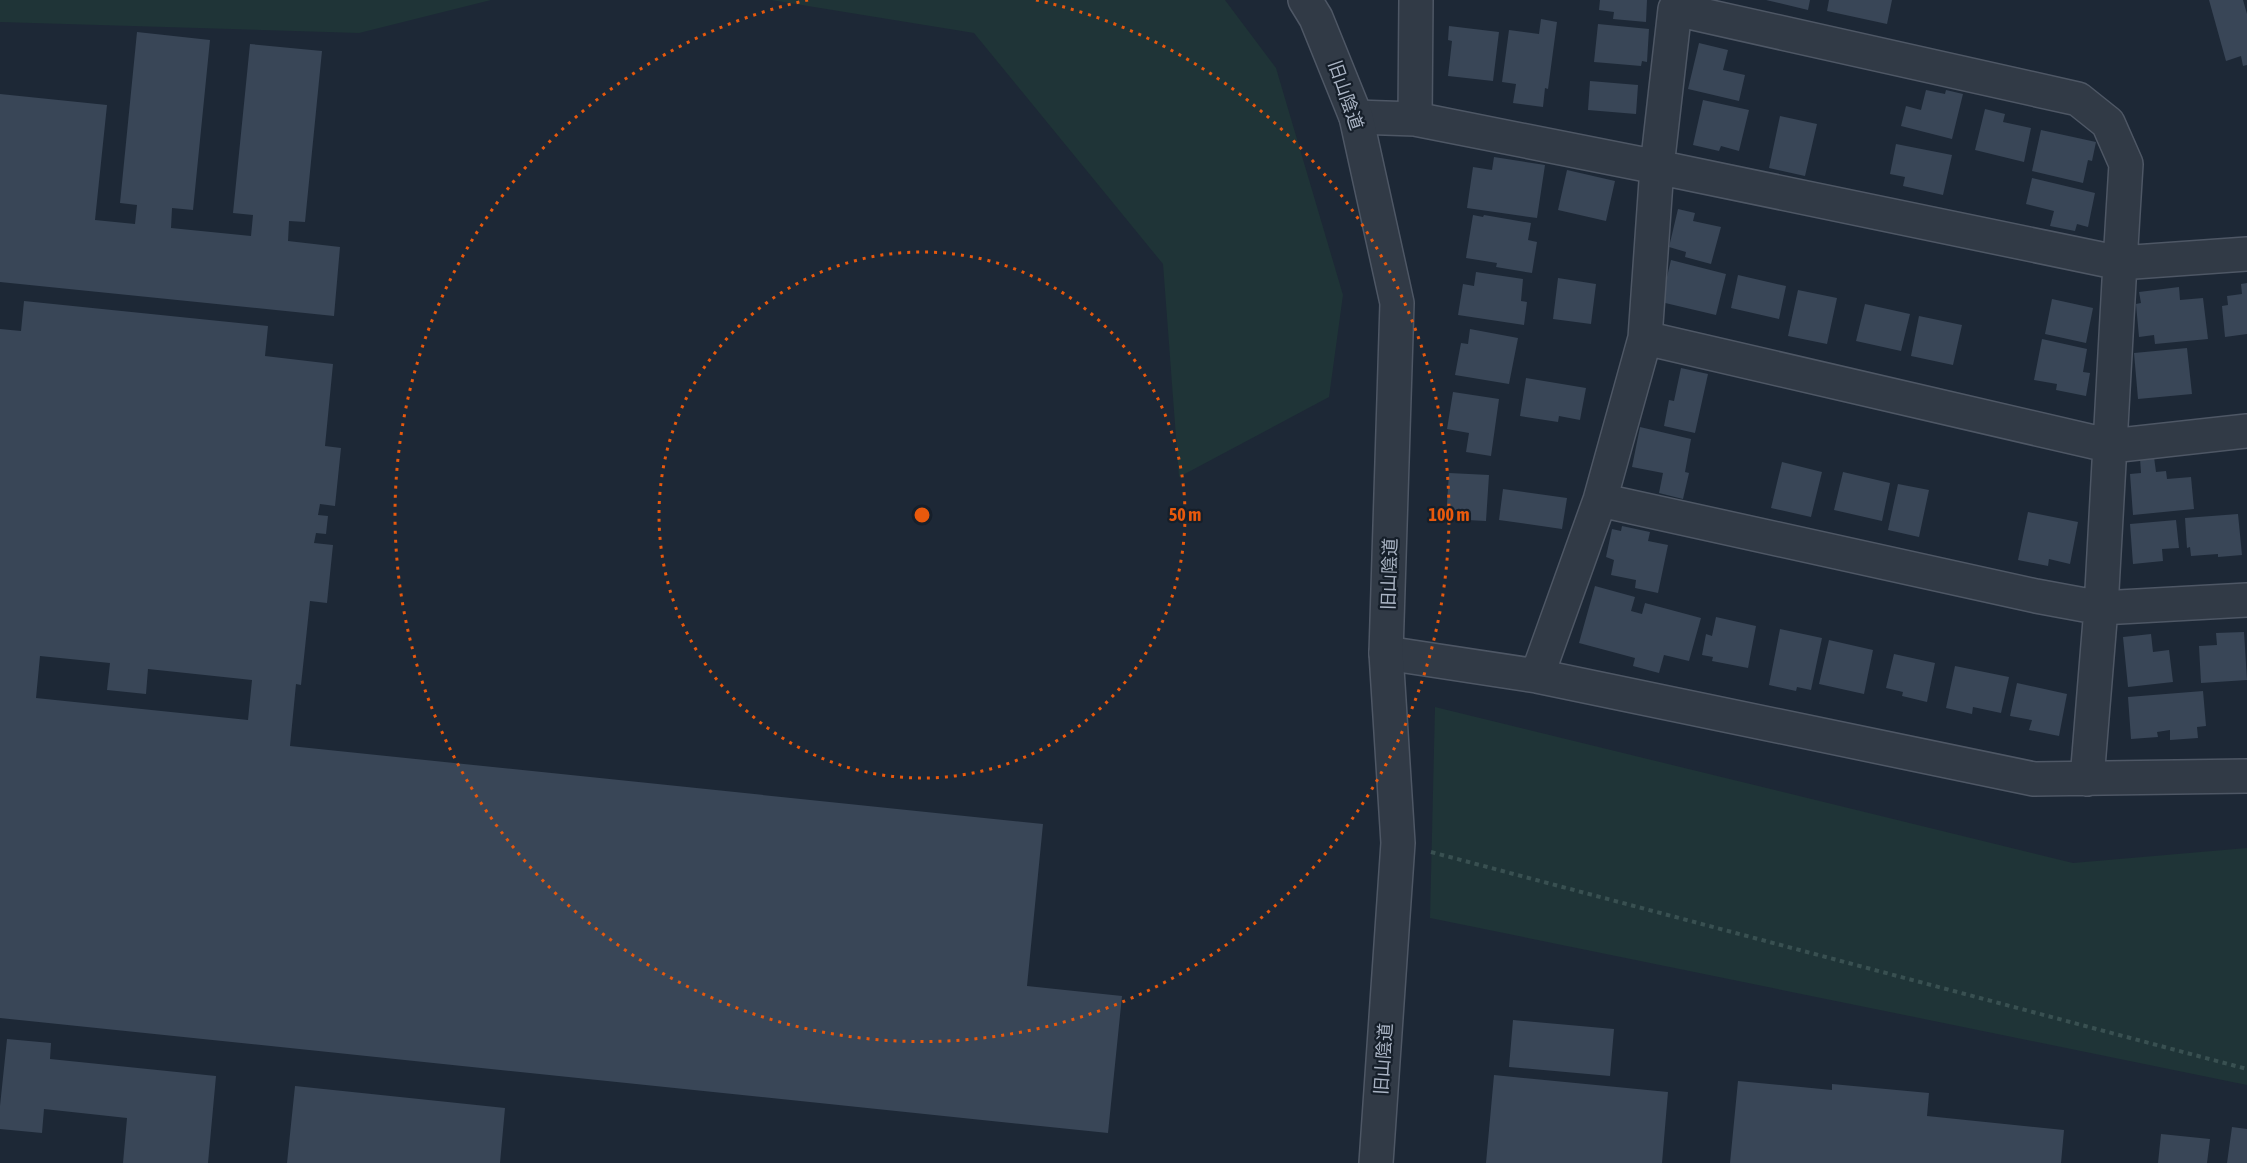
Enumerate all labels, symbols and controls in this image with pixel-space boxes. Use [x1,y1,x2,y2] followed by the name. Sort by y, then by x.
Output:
[1324,58,1368,132] street label: 旧山陰道
[1169,504,1201,525] text: 50 m
[1429,504,1469,525] text: 100 m
[912,505,932,525] centre of rings
[1377,538,1401,610] street label: 旧山陰道
[1370,1022,1396,1096] street label: 旧山陰道

